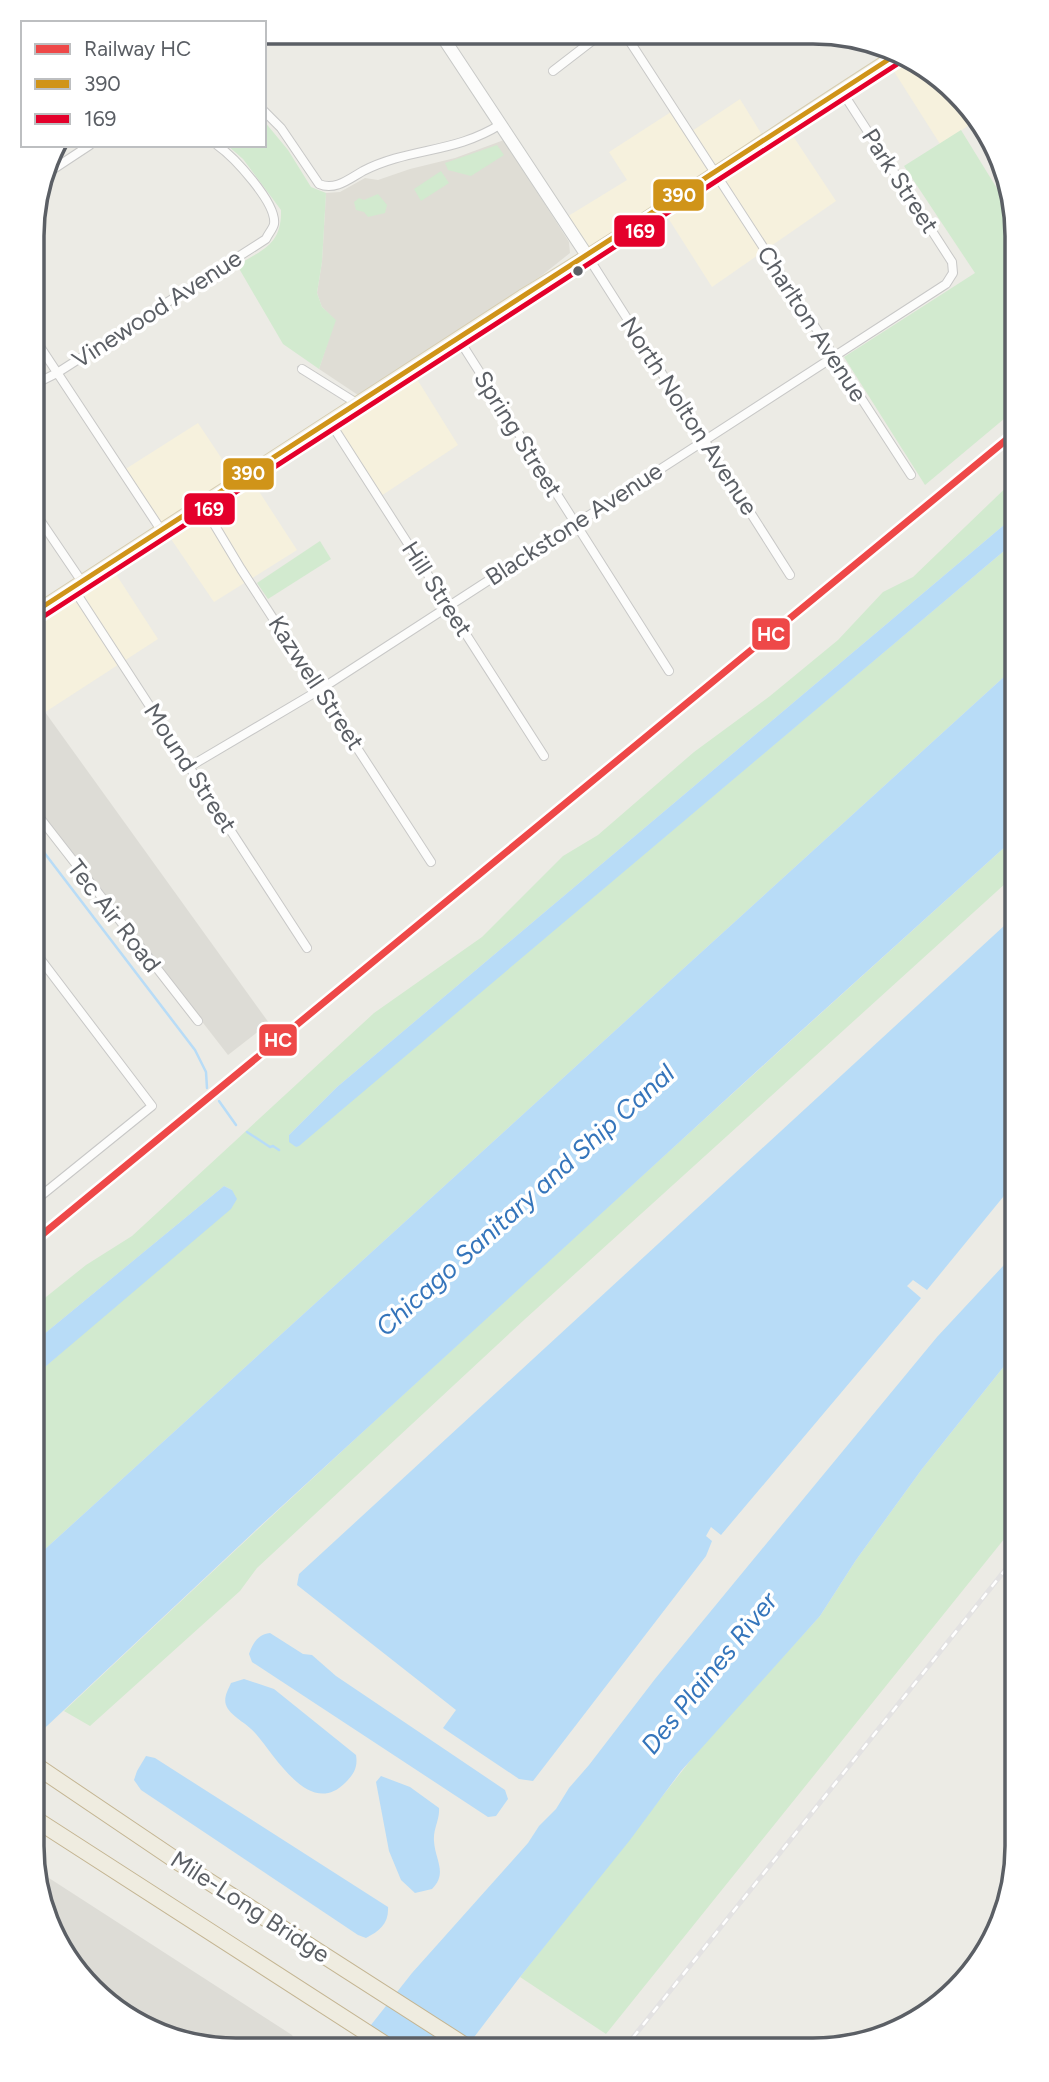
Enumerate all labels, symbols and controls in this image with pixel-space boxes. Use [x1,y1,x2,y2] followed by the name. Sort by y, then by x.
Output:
[21,21,266,147] legend
[84,36,191,61] text: Railway HC
[84,71,121,96] text: 390
[84,106,116,131] text: 169
[856,123,945,238] street label: Park Street
[652,178,705,212] line badge: 390
[662,184,696,207] text: 390
[613,214,666,248] line badge: 169
[625,220,655,243] text: 169
[751,240,874,407] street label: Charlton Avenue
[67,243,247,374] street label: Vinewood Avenue
[571,264,585,278] unlabelled marker
[615,311,764,520] street label: North Nolton Avenue
[468,365,569,502] street label: Spring Street
[480,456,667,591] street label: Blackstone Avenue
[222,457,275,491] line badge: 390
[231,462,265,485] text: 390
[183,492,236,526] line badge: 169
[194,498,224,521] text: 169
[396,536,479,642] street label: Hill Street
[262,610,370,755] street label: Kazwell Street
[751,617,791,651] line badge: HC
[757,623,785,646] text: HC
[138,698,243,838] street label: Mound Street
[61,854,167,978] street label: Tec Air Road
[258,1023,298,1057] line badge: HC
[264,1029,292,1052] text: HC
[369,1057,681,1343] water label: Chicago Sanitary and Ship Canal
[634,1585,785,1760] water label: Des Plaines River
[165,1844,335,1969] street label: Mile-Long Bridge

